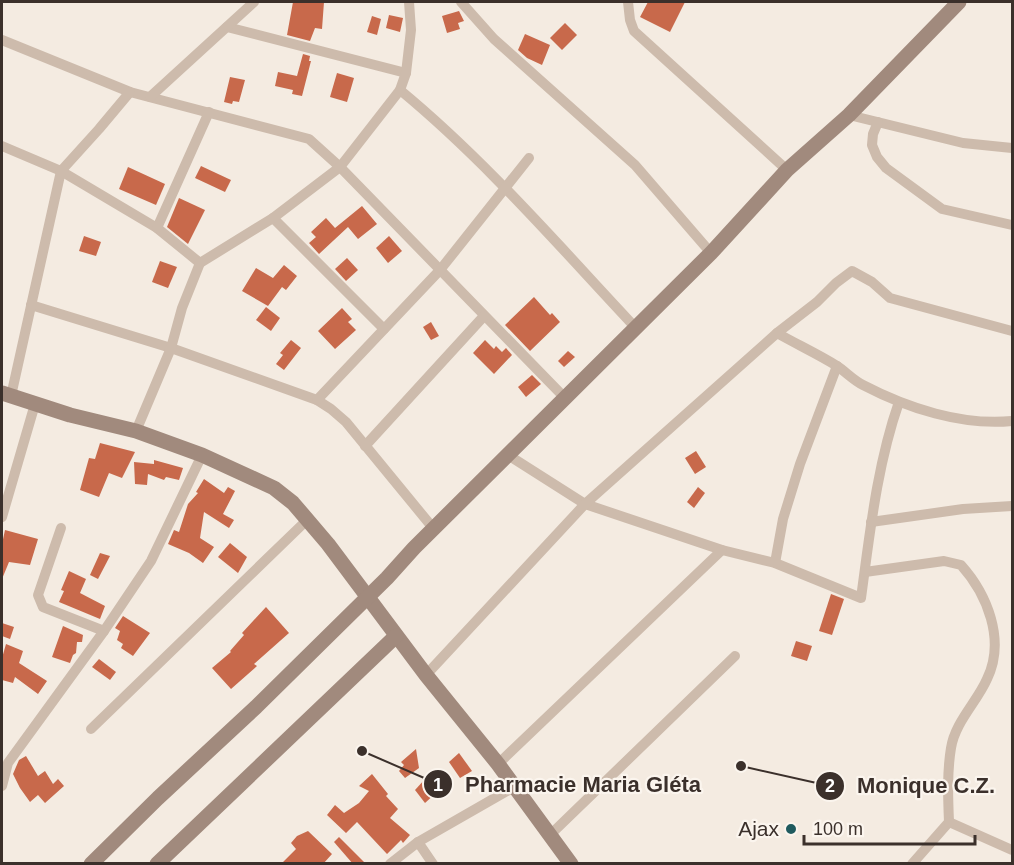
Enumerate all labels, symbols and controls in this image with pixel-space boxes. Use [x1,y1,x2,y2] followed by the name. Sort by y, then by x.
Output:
[423,764,713,804] callout: Pharmacie Maria Gléta
[815,766,1007,806] callout: Monique C.Z.
[465,772,702,797] text: Pharmacie Maria Gléta
[857,773,995,798] text: Monique C.Z.
[433,775,443,795] text: 1
[825,776,835,796] text: 2
[804,808,975,846] scale bar
[738,817,779,840] place label: Ajax
[813,819,863,839] text: 100 m
[784,822,798,836] marker: Ajax

